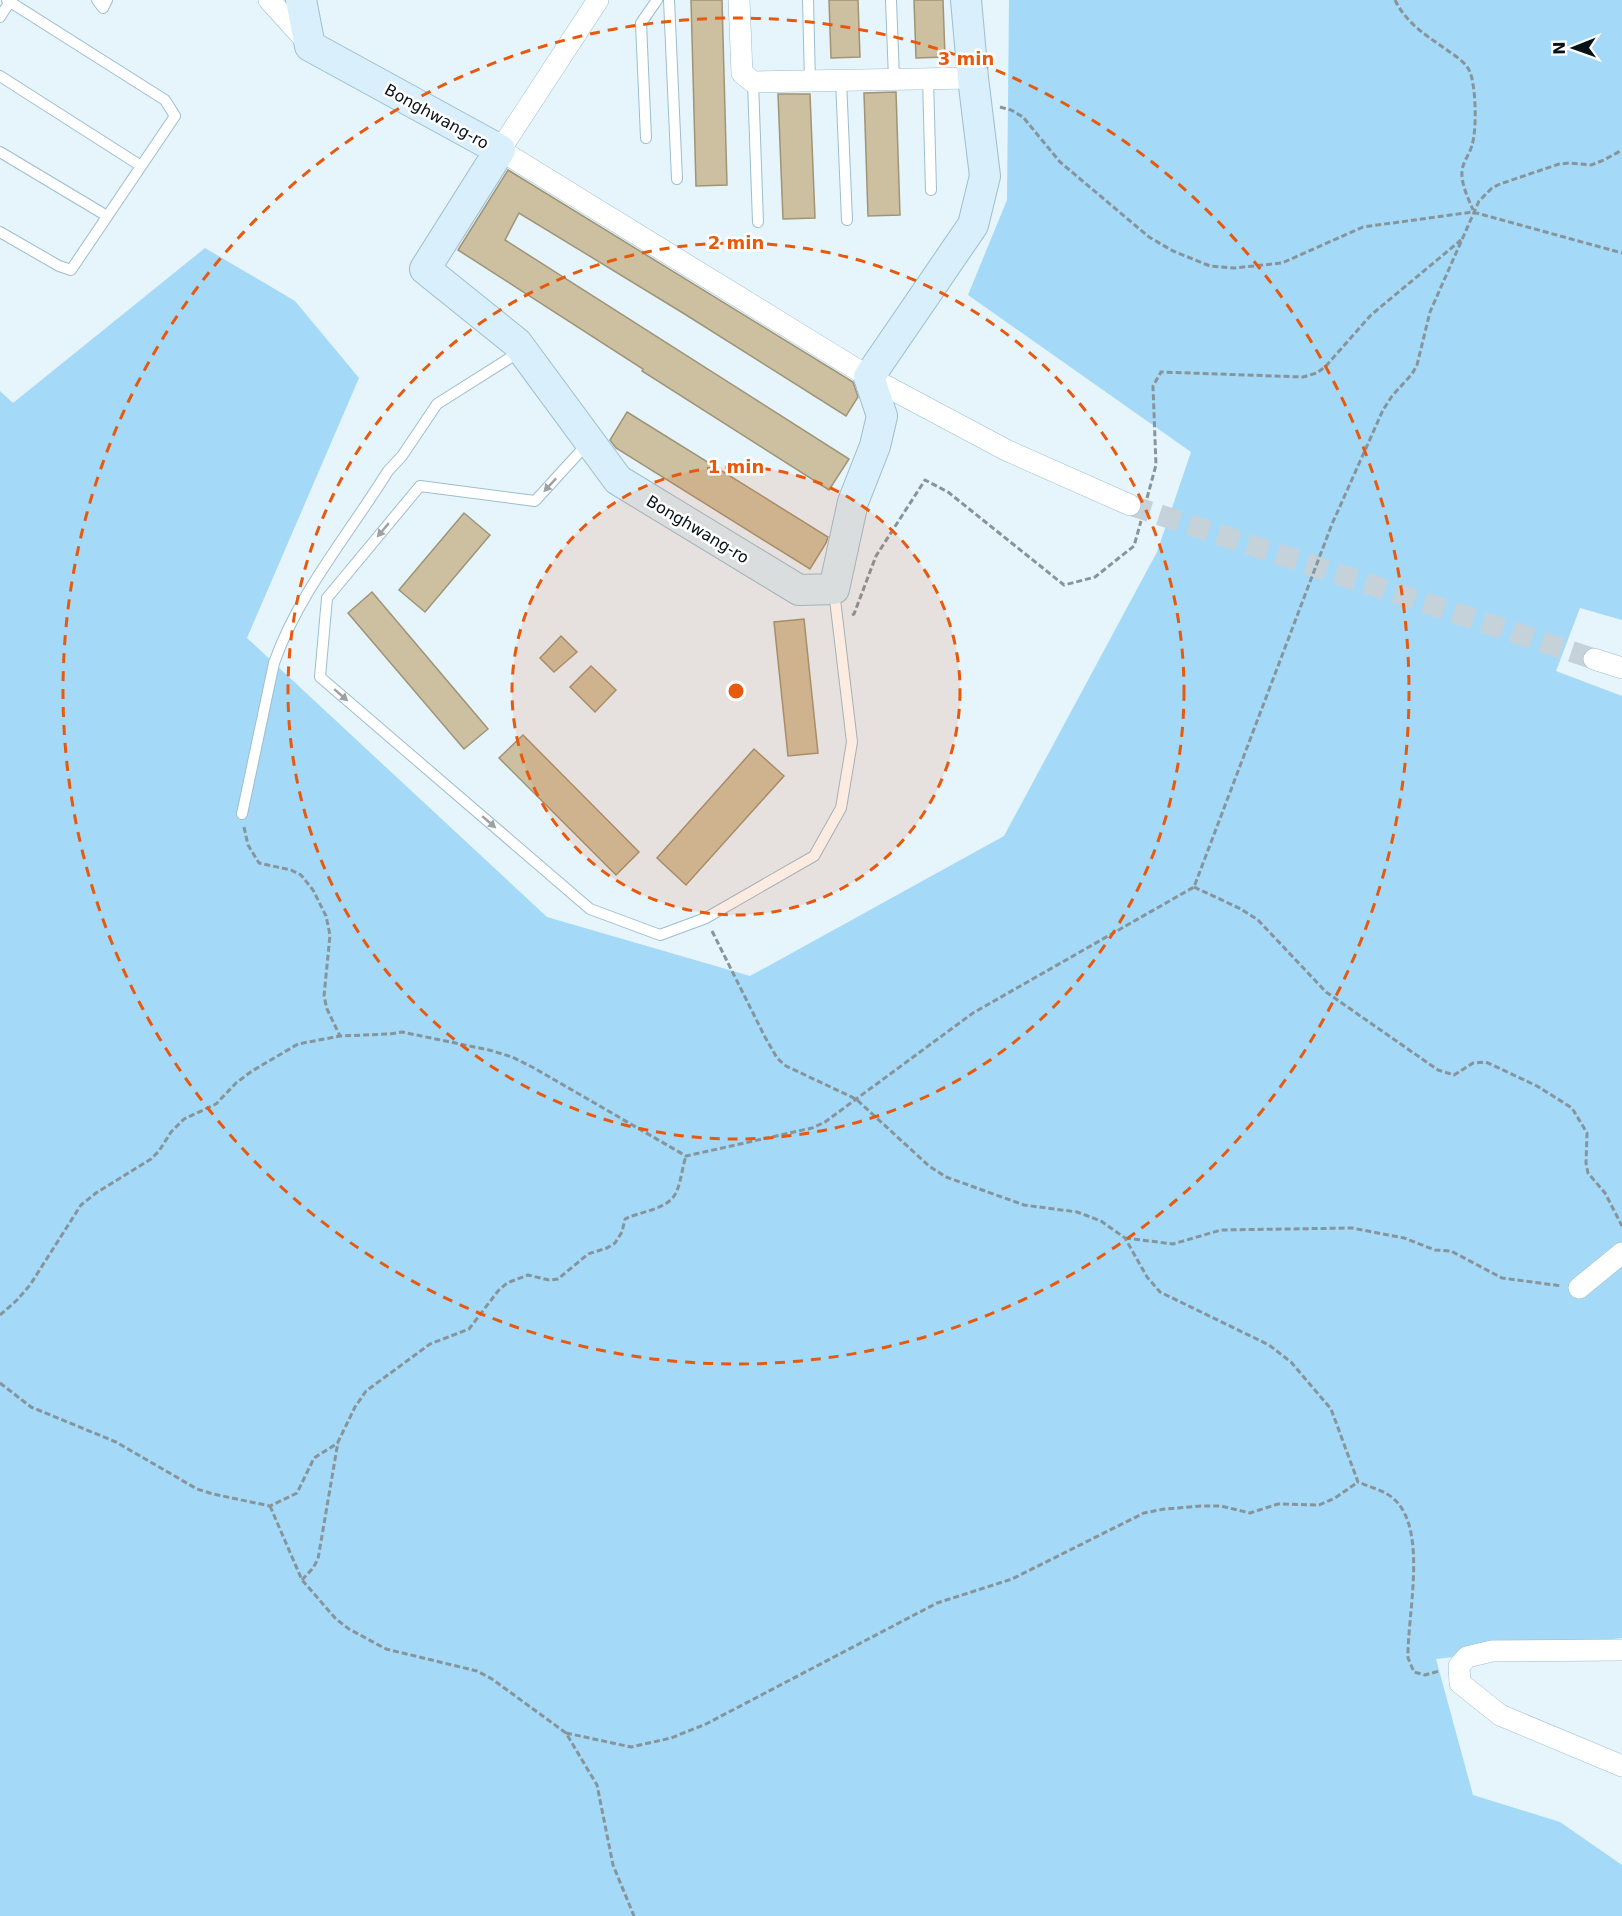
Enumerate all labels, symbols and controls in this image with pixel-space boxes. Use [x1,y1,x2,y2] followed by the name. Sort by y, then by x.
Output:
[1544,18,1604,78] north arrow
[1550,41,1569,55] text: N
[938,48,994,69] text: 3 min
[381,80,492,153] street label: Bonghwang-ro
[708,232,764,253] text: 2 min
[708,456,764,477] text: 1 min
[544,477,557,492] one-way arrow
[643,491,752,567] street label: Bonghwang-ro
[377,522,390,538] one-way arrow
[726,681,746,701] centre of rings
[333,688,348,701] one-way arrow
[481,815,496,828] one-way arrow

